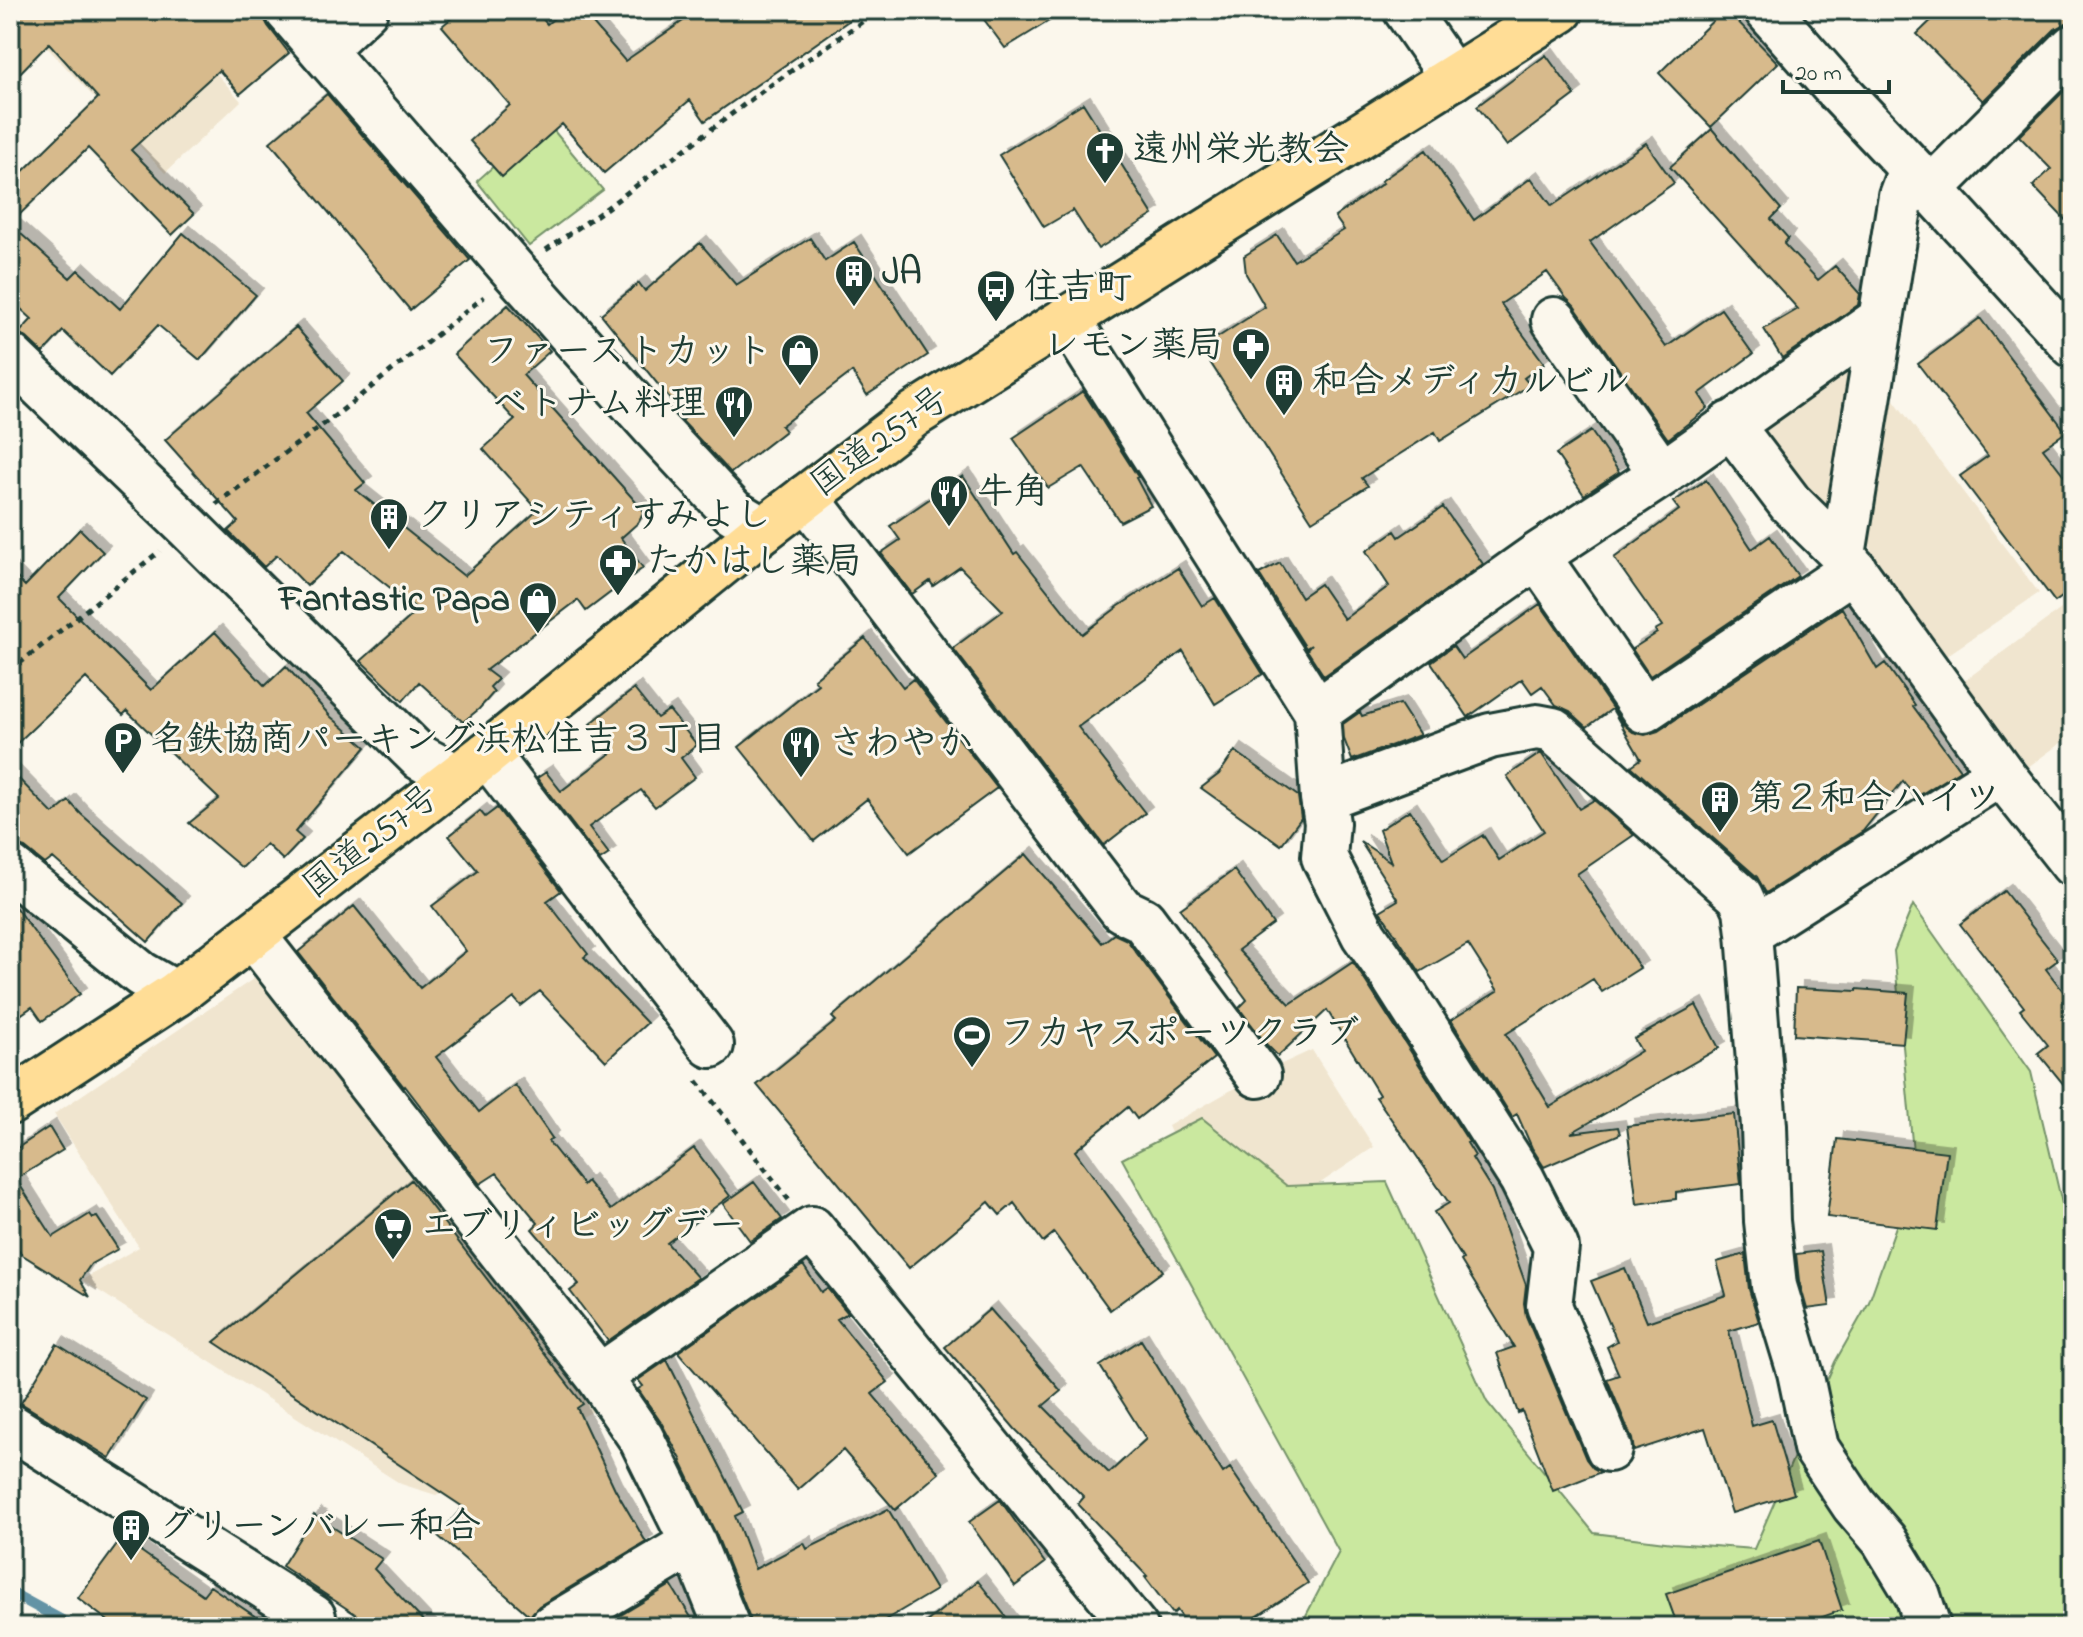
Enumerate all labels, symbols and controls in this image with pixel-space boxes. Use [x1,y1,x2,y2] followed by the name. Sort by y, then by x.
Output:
[1783,44,1889,94] scale bar
[1795,57,1842,92] text: 20 m
[1133,125,1349,178] place label: 遠州栄光教会
[1084,130,1126,185] church icon: 遠州栄光教会
[882,248,922,301] place label: JA
[833,253,875,308] building icon: JA
[1024,263,1132,316] place label: 住吉町
[975,268,1017,323] bus stop icon: 住吉町
[1043,321,1223,374] place label: レモン薬局
[1230,326,1272,381] pharmacy icon: レモン薬局
[483,327,772,380] place label: ファーストカット
[779,332,821,387] shop icon: ファーストカット
[1312,357,1630,410] place label: 和合メディカルビル
[1263,362,1305,417] building icon: 和合メディカルビル
[800,374,962,512] street label: 国道257号
[491,379,706,432] place label: ベトナム料理
[713,384,755,439] restaurant icon: ベトナム料理
[977,468,1049,521] place label: 牛角
[928,473,970,528] restaurant icon: 牛角
[417,491,772,544] place label: クリアシティすみよし
[368,496,410,551] building icon: クリアシティすみよし
[646,537,862,590] place label: たかはし薬局
[597,542,639,597] pharmacy icon: たかはし薬局
[277,575,510,628] place label: Fantastic Papa
[517,580,559,635] shop icon: Fantastic Papa
[151,715,727,768] place label: 名鉄協商パーキング浜松住吉３丁目
[829,719,973,772] place label: さわやか
[102,720,144,775] parking icon: 名鉄協商パーキング浜松住吉３丁目
[780,724,822,779] restaurant icon: さわやか
[292,772,452,914] street label: 国道257号
[1748,774,2000,827] place label: 第２和合ハイツ
[1699,779,1741,834] building icon: 第２和合ハイツ
[1000,1009,1359,1062] place label: フカヤスポーツクラブ
[951,1014,993,1069] sports icon: フカヤスポーツクラブ
[421,1201,744,1254] place label: エブリィビッグデー
[372,1206,414,1261] supermarket icon: エブリィビッグデー
[159,1502,481,1555] place label: グリーンバレー和合
[110,1507,152,1562] building icon: グリーンバレー和合

